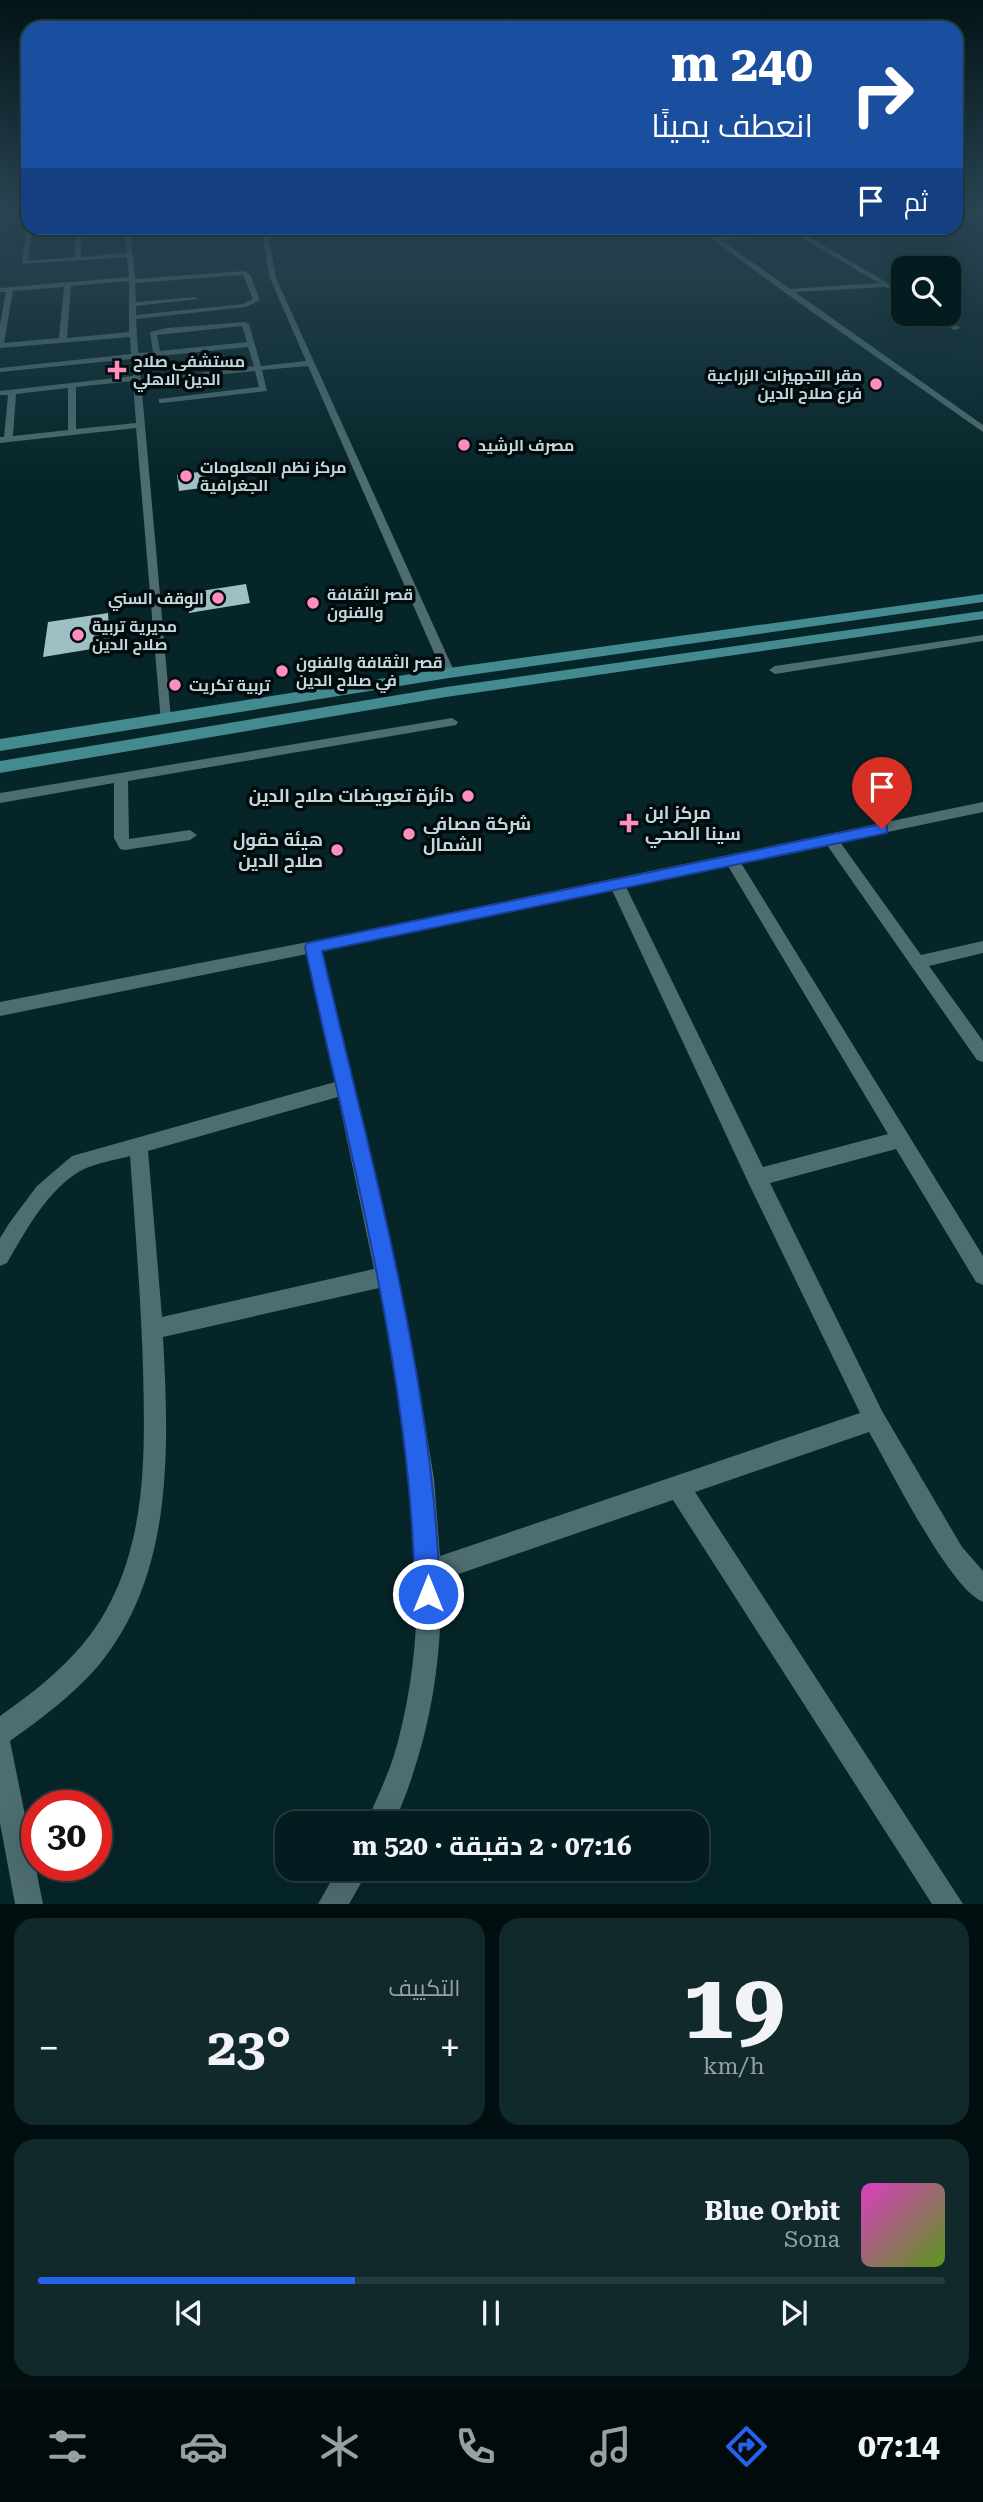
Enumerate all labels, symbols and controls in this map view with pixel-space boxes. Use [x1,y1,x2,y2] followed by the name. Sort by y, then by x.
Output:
[671,36,813,93] text: 240 m
[837,49,928,140] icon: right
[651,107,813,145] text: انعطف يمينًا
[852,182,890,220] icon: arrive
[904,187,928,217] text: ثم
[891,256,961,326] map controls
[891,256,961,326] button: search
[133,352,245,392] place label: مستشفى صلاح الدين الاهلي
[107,360,127,380] marker: مستشفى صلاح الدين الاهلي
[707,366,862,404] place label: مقر التجهيزات الزراعية فرع صلاح الدين
[868,376,884,392] marker: مقر التجهيزات الزراعية فرع صلاح الدين
[478,436,574,455] place label: مصرف الرشيد
[456,437,472,453] marker: مصرف الرشيد
[200,458,347,495] place label: مركز نظم المعلومات الجغرافية
[178,468,194,484] marker: مركز نظم المعلومات الجغرافية
[327,585,413,622] place label: قصر الثقافة والفنون
[108,589,204,611] place label: الوقف السني
[210,590,226,606] marker: الوقف السني
[305,595,321,611] marker: قصر الثقافة والفنون
[92,617,177,655] place label: مديرية تربية صلاح الدين
[70,627,86,643] marker: مديرية تربية صلاح الدين
[296,653,443,693] place label: قصر الثقافة والفنون في صلاح الدين
[274,663,290,679] marker: قصر الثقافة والفنون في صلاح الدين
[189,676,271,695] place label: تربية تكريت
[167,677,183,693] marker: تربية تكريت
[852,757,912,829] pin
[863,768,901,806] icon: arrive
[249,785,454,808] place label: دائرة تعويضات صلاح الدين
[460,788,476,804] marker: دائرة تعويضات صلاح الدين
[645,802,741,849] place label: مركز ابن سينا الصحي
[423,813,531,856] place label: شركة مصافي الشمال
[619,813,639,833] marker: مركز ابن سينا الصحي
[401,826,417,842] marker: شركة مصافي الشمال
[233,829,323,873] place label: هيئة حقول صلاح الدين
[329,842,345,858] marker: هيئة حقول صلاح الدين
[391,1557,465,1631] position arrow
[21,1790,112,1881] speed limit sign: 30
[353,1831,631,1861] text: 07:16 · 2 دقيقة · 520 m
[683,1954,785,2060] text: 19
[388,1975,461,2002] text: التكييف
[207,2017,291,2078] text: 23°
[38,2026,59,2070] text: −
[439,2026,460,2070] text: +
[703,2053,765,2080] text: km/h
[704,2196,840,2226] text: Blue Orbit
[784,2226,840,2253] text: Sona
[170,2294,208,2332] icon: previous
[472,2294,510,2332] icon: pause
[775,2294,813,2332] icon: next
[43,2422,92,2471] icon: filters
[179,2422,228,2471] icon: car
[315,2422,364,2471] icon: climate
[451,2422,500,2471] icon: phone
[586,2422,635,2471] icon: music
[722,2422,771,2471] icon: directions
[858,2427,940,2465] text: 07:14

